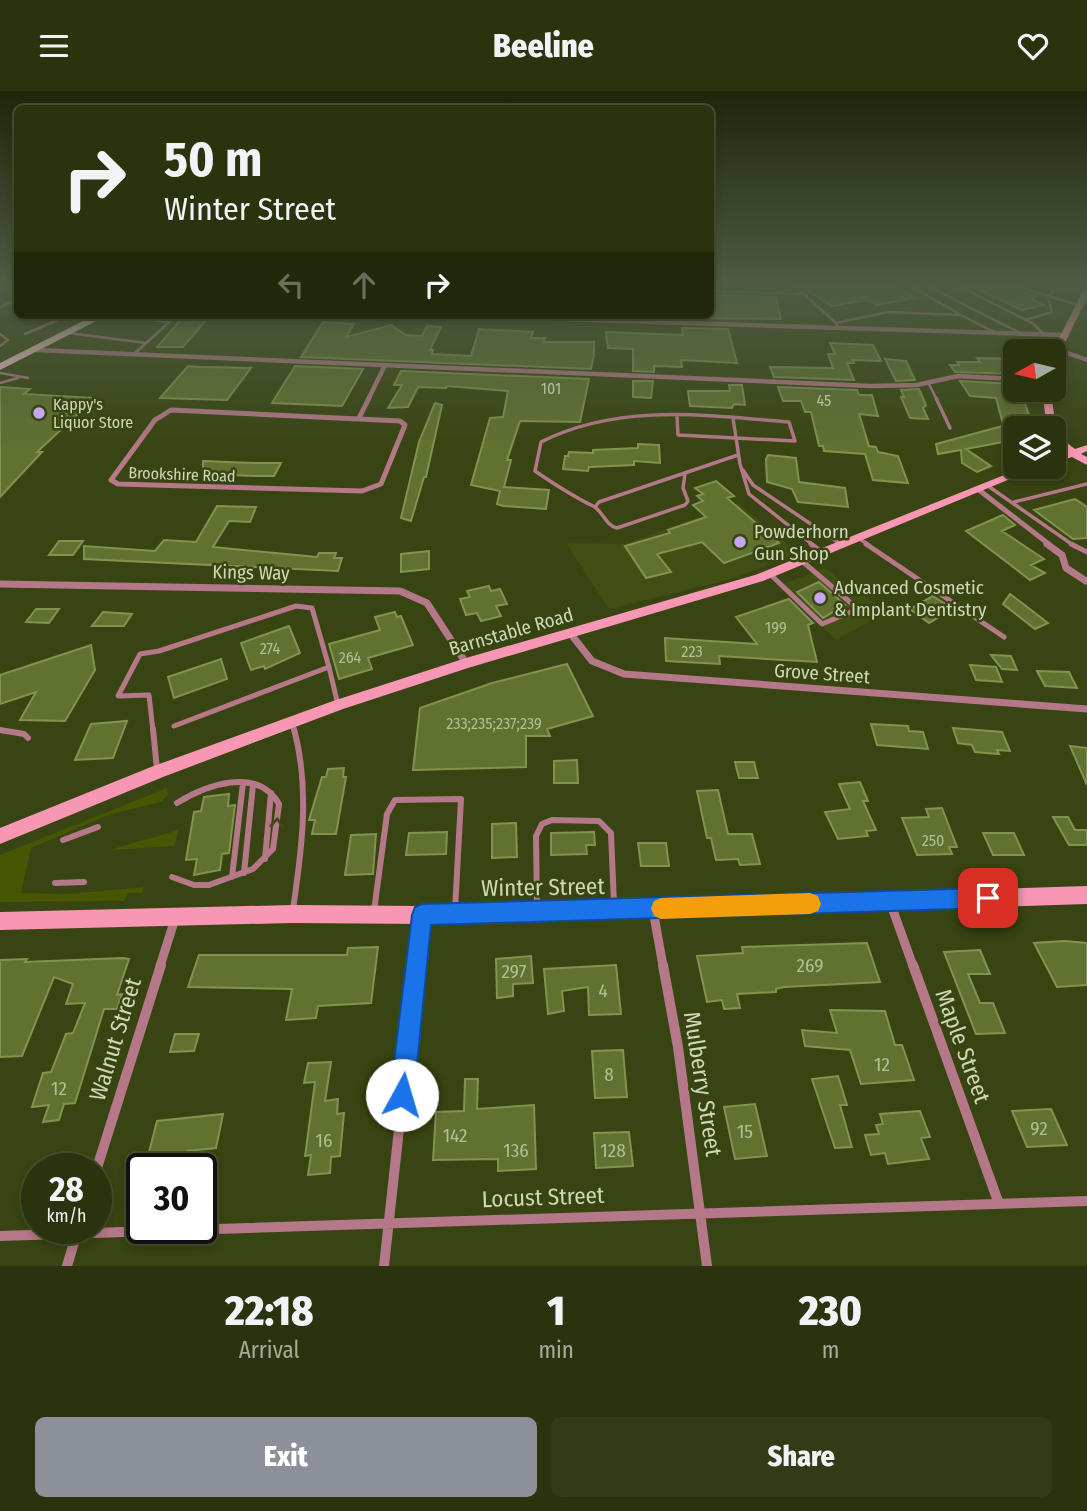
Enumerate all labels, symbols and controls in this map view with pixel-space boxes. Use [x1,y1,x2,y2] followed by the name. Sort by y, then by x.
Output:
[35,27,73,65] icon: menu
[493,27,594,65] text: Beeline
[1014,27,1052,65] icon: heart
[164,130,262,189] text: 50 m
[49,133,140,224] icon: right
[164,190,336,228] text: Winter Street
[272,266,310,304] icon: left
[345,266,383,304] icon: ahead
[418,266,456,304] icon: right
[1003,339,1066,403] north arrow
[1003,339,1066,479] map controls
[541,379,561,398] house number: 101
[817,391,831,410] house number: 45
[53,395,133,432] place label: Kappy's Liquor Store
[31,405,47,421] marker: Kappy's Liquor Store
[1003,416,1066,479] button: layers
[128,463,236,486] street label: Brookshire Road
[754,520,849,565] place label: Powderhorn Gun Shop
[732,534,748,550] marker: Powderhorn Gun Shop
[212,560,290,585] street label: Kings Way
[834,576,987,621] place label: Advanced Cosmetic & Implant Dentistry
[812,590,828,606] marker: Advanced Cosmetic & Implant Dentistry
[446,603,576,660] street label: Barnstable Road
[765,618,787,637] house number: 199
[260,639,281,658] house number: 274
[681,642,703,661] house number: 223
[339,648,362,667] house number: 264
[773,659,871,688] street label: Grove Street
[446,714,542,733] house number: 233;235;237;239
[269,817,284,828] one-way arrow
[922,831,944,850] house number: 250
[958,868,1018,928] pin
[481,872,606,902] street label: Winter Street
[969,879,1007,917] icon: arrive
[797,954,823,977] house number: 269
[502,960,527,983] house number: 297
[83,974,147,1104] street label: Walnut Street
[598,979,608,1002] house number: 4
[929,985,997,1107] street label: Maple Street
[678,1010,728,1159] street label: Mulberry Street
[874,1053,890,1076] house number: 12
[365,1058,439,1132] position arrow
[604,1063,614,1086] house number: 8
[51,1077,67,1100] house number: 12
[1030,1117,1048,1140] house number: 92
[737,1120,753,1143] house number: 15
[443,1124,467,1147] house number: 142
[316,1129,332,1152] house number: 16
[503,1139,529,1162] house number: 136
[600,1139,626,1162] house number: 128
[126,1153,217,1244] speed limit sign: 30
[49,1168,84,1210] text: 28
[481,1181,605,1213] street label: Locust Street
[46,1205,87,1227] text: km/h
[225,1286,313,1336] text: 22:18
[547,1286,565,1336] text: 1
[799,1286,862,1336] text: 230
[239,1336,300,1364] text: Arrival
[538,1336,574,1364] text: min
[822,1336,839,1364] text: m
[35,1417,537,1497] button: Exit
[551,1417,1052,1497] button: Share

